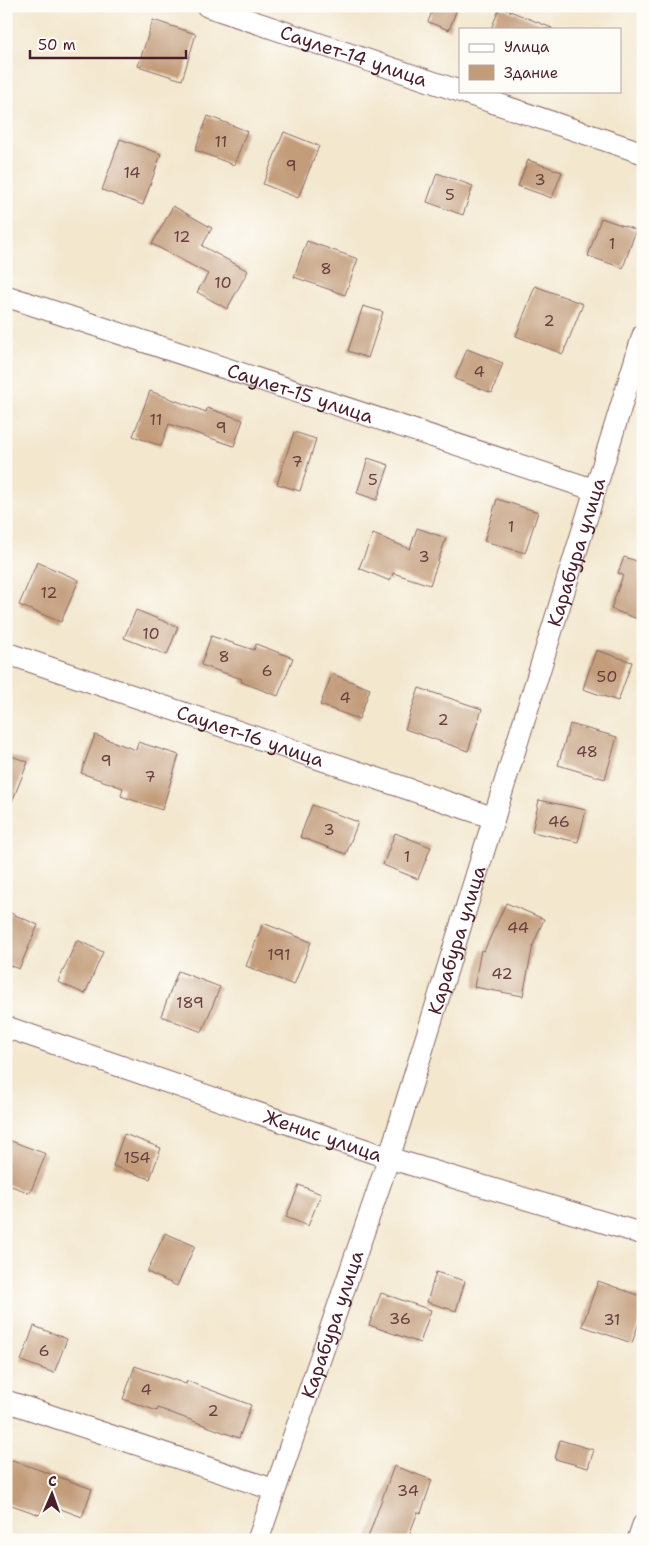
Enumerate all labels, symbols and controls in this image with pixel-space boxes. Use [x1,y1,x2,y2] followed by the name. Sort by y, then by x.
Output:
[277,19,431,92] street label: Саулет-14 улица
[30,28,186,60] scale bar
[459,28,622,92] legend
[38,35,76,55] text: 50 m
[504,37,550,57] text: Улица
[504,63,558,83] text: Здание
[215,131,227,152] house number: 11
[285,155,297,176] house number: 9
[123,162,141,183] house number: 14
[534,169,546,190] house number: 3
[445,184,455,205] house number: 5
[173,226,191,247] house number: 12
[609,233,615,254] house number: 1
[320,258,332,279] house number: 8
[214,272,232,293] house number: 10
[543,310,555,331] house number: 2
[224,357,377,429] street label: Саулет-15 улица
[473,361,485,382] house number: 4
[150,409,162,430] house number: 11
[215,417,227,438] house number: 9
[291,451,303,472] house number: 7
[368,469,378,490] house number: 5
[541,474,611,630] street label: Карабура улица
[508,516,514,537] house number: 1
[418,546,430,567] house number: 3
[40,582,58,603] house number: 12
[142,623,160,644] house number: 10
[218,646,230,667] house number: 8
[261,660,273,681] house number: 6
[597,666,617,687] house number: 50
[339,687,351,708] house number: 4
[173,699,328,772] street label: Саулет-16 улица
[437,709,449,730] house number: 2
[576,741,598,762] house number: 48
[100,750,112,771] house number: 9
[144,766,156,787] house number: 7
[548,811,570,832] house number: 46
[323,819,335,840] house number: 3
[404,846,410,867] house number: 1
[422,862,491,1018] street label: Карабура улица
[507,917,529,938] house number: 44
[267,944,291,965] house number: 191
[491,963,513,984] house number: 42
[176,992,204,1013] house number: 189
[260,1104,386,1167] street label: Женис улица
[123,1147,151,1168] house number: 154
[295,1247,369,1402] street label: Карабура улица
[389,1308,411,1329] house number: 36
[603,1309,621,1330] house number: 31
[38,1340,50,1361] house number: 6
[140,1379,152,1400] house number: 4
[207,1400,219,1421] house number: 2
[28,1468,78,1518] north arrow
[48,1472,57,1490] text: С
[397,1480,419,1501] house number: 34

